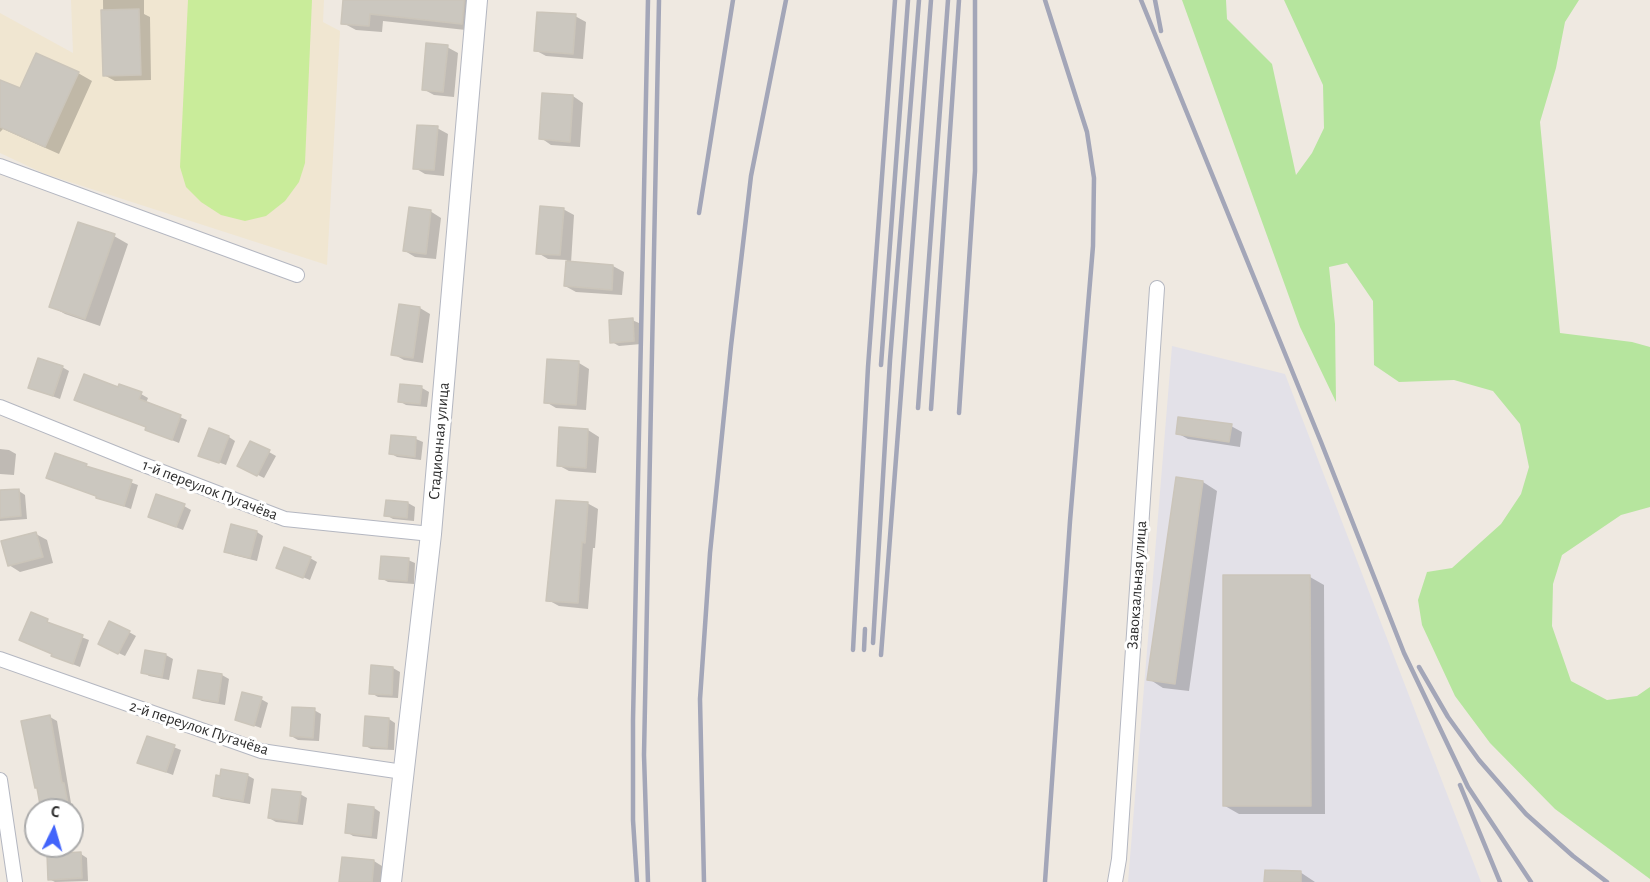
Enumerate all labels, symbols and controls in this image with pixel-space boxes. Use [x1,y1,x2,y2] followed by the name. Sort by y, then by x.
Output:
[424,381,454,501] street label: Стадионная улица
[140,455,280,525] street label: 1-й переулок Пугачёва
[1123,520,1151,650] street label: Завокзальная улица
[127,696,271,760] street label: 2-й переулок Пугачёва
[24,798,84,858] north arrow
[50,804,60,820] text: С

